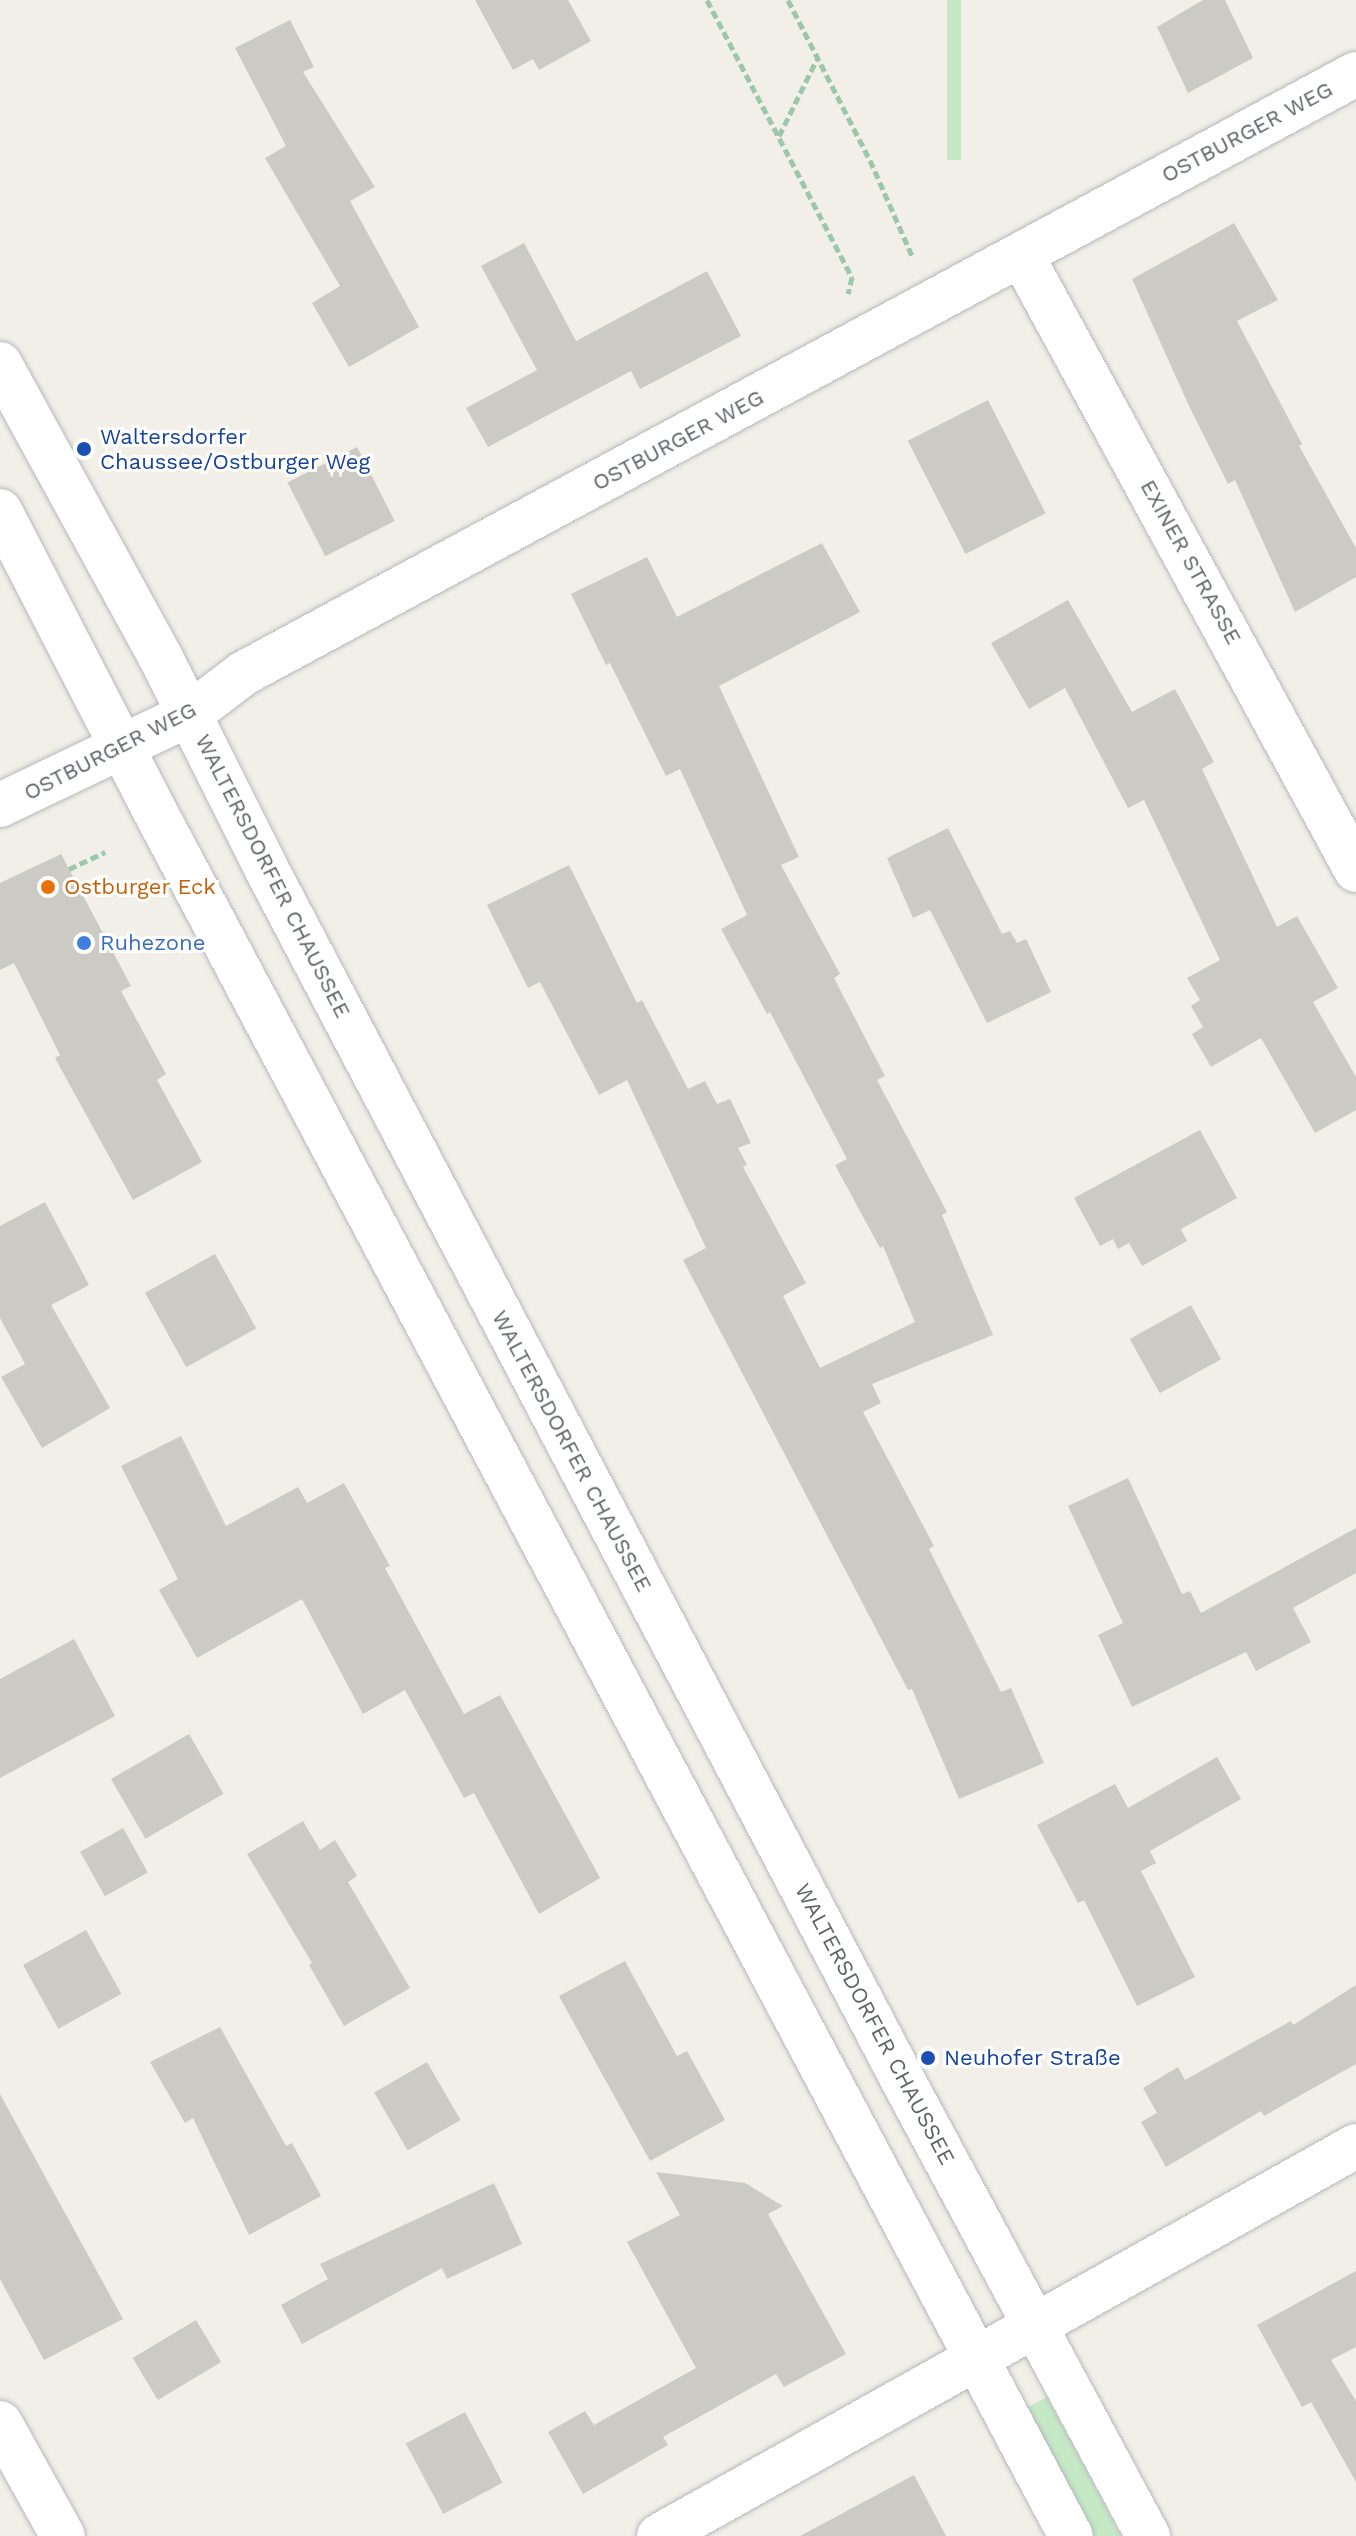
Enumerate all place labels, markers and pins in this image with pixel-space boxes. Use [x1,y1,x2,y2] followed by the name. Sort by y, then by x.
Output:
[100,423,371,474] place label: Waltersdorfer Chaussee/Ostburger Weg
[75,440,93,458] marker: Waltersdorfer Chaussee/Ostburger Weg
[64,874,216,900] place label: Ostburger Eck
[39,878,57,896] marker: Ostburger Eck
[100,930,205,956] place label: Ruhezone
[75,934,93,952] marker: Ruhezone
[944,2045,1121,2071] place label: Neuhofer Straße
[919,2049,937,2067] marker: Neuhofer Straße

